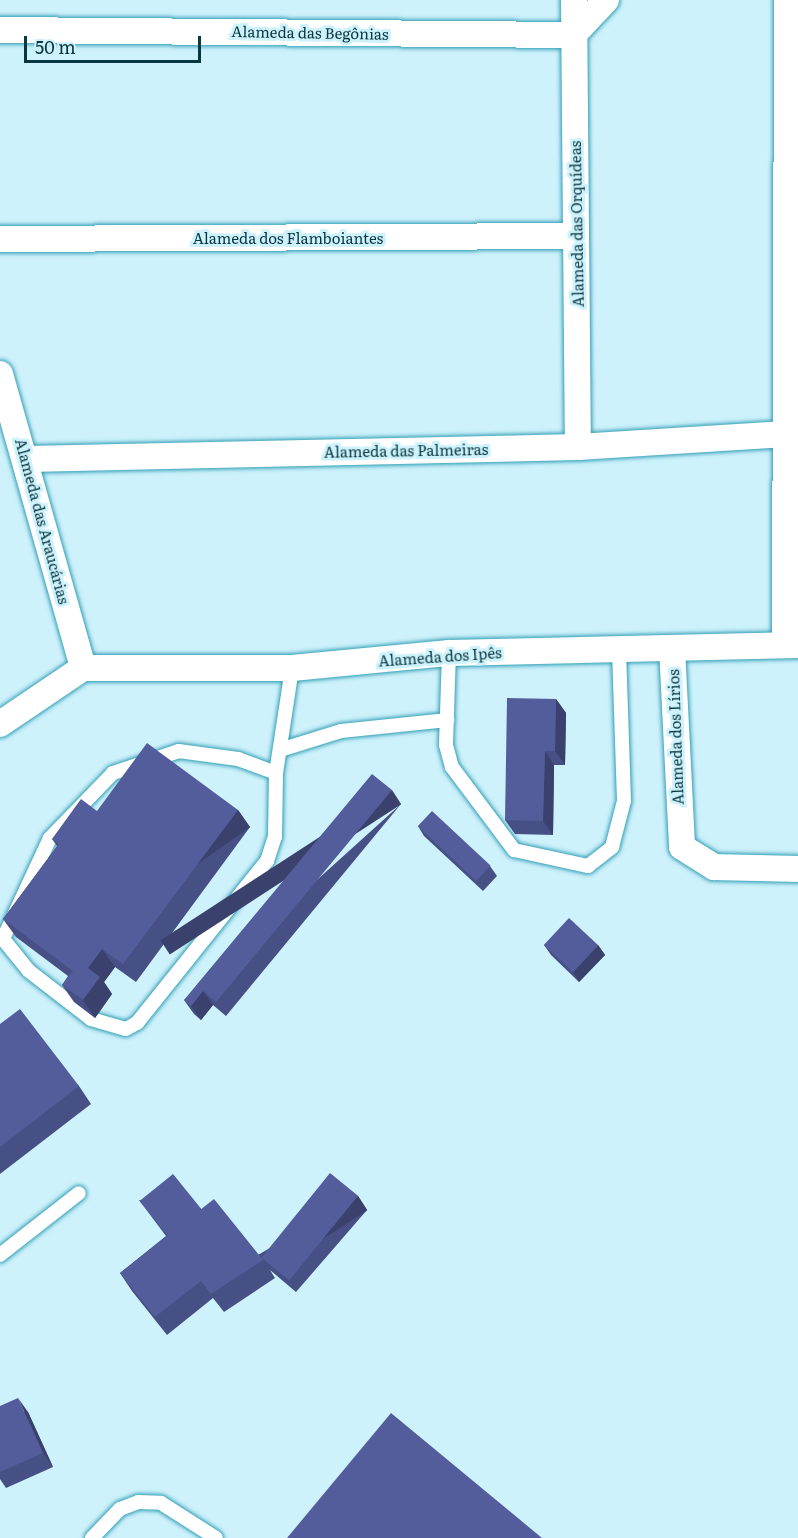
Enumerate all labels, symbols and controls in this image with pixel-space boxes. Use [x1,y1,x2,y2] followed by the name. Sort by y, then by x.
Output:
[231,22,389,42] street label: Alameda das Begônias
[27,24,204,62] scale bar
[35,33,76,60] text: 50 m
[566,141,586,307] street label: Alameda das Orquídeas
[193,229,383,247] street label: Alameda dos Flamboiantes
[12,436,74,606] street label: Alameda das Araucárias
[324,440,488,460] street label: Alameda das Palmeiras
[378,643,502,669] street label: Alameda dos Ipês
[664,669,686,805] street label: Alameda dos Lírios

